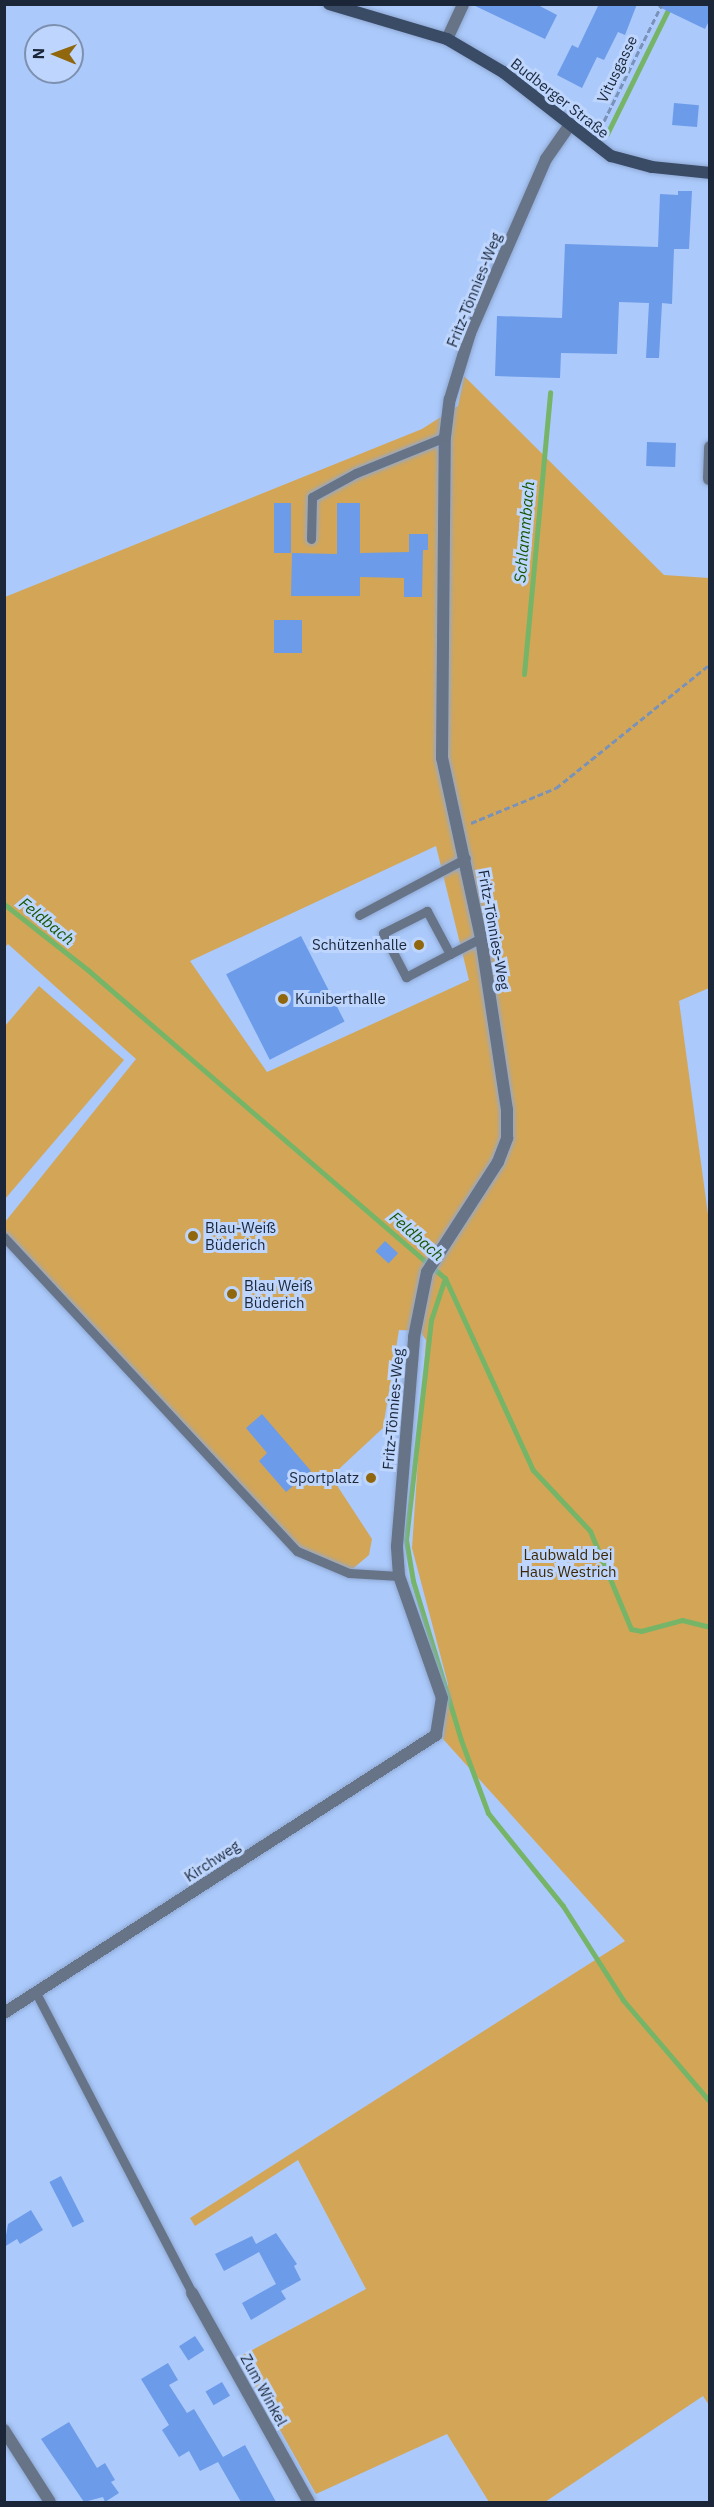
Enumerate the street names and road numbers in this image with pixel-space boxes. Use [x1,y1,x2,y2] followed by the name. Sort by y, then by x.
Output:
[593,32,641,106] street label: Vitusgasse
[507,54,613,142] street label: Budberger Straße
[443,230,505,350] street label: Fritz-Tönnies-Weg
[475,868,513,992] street label: Fritz-Tönnies-Weg
[379,1348,407,1470] street label: Fritz-Tönnies-Weg
[181,1836,243,1886] street label: Kirchweg
[237,2351,291,2429] street label: Zum Winkel

